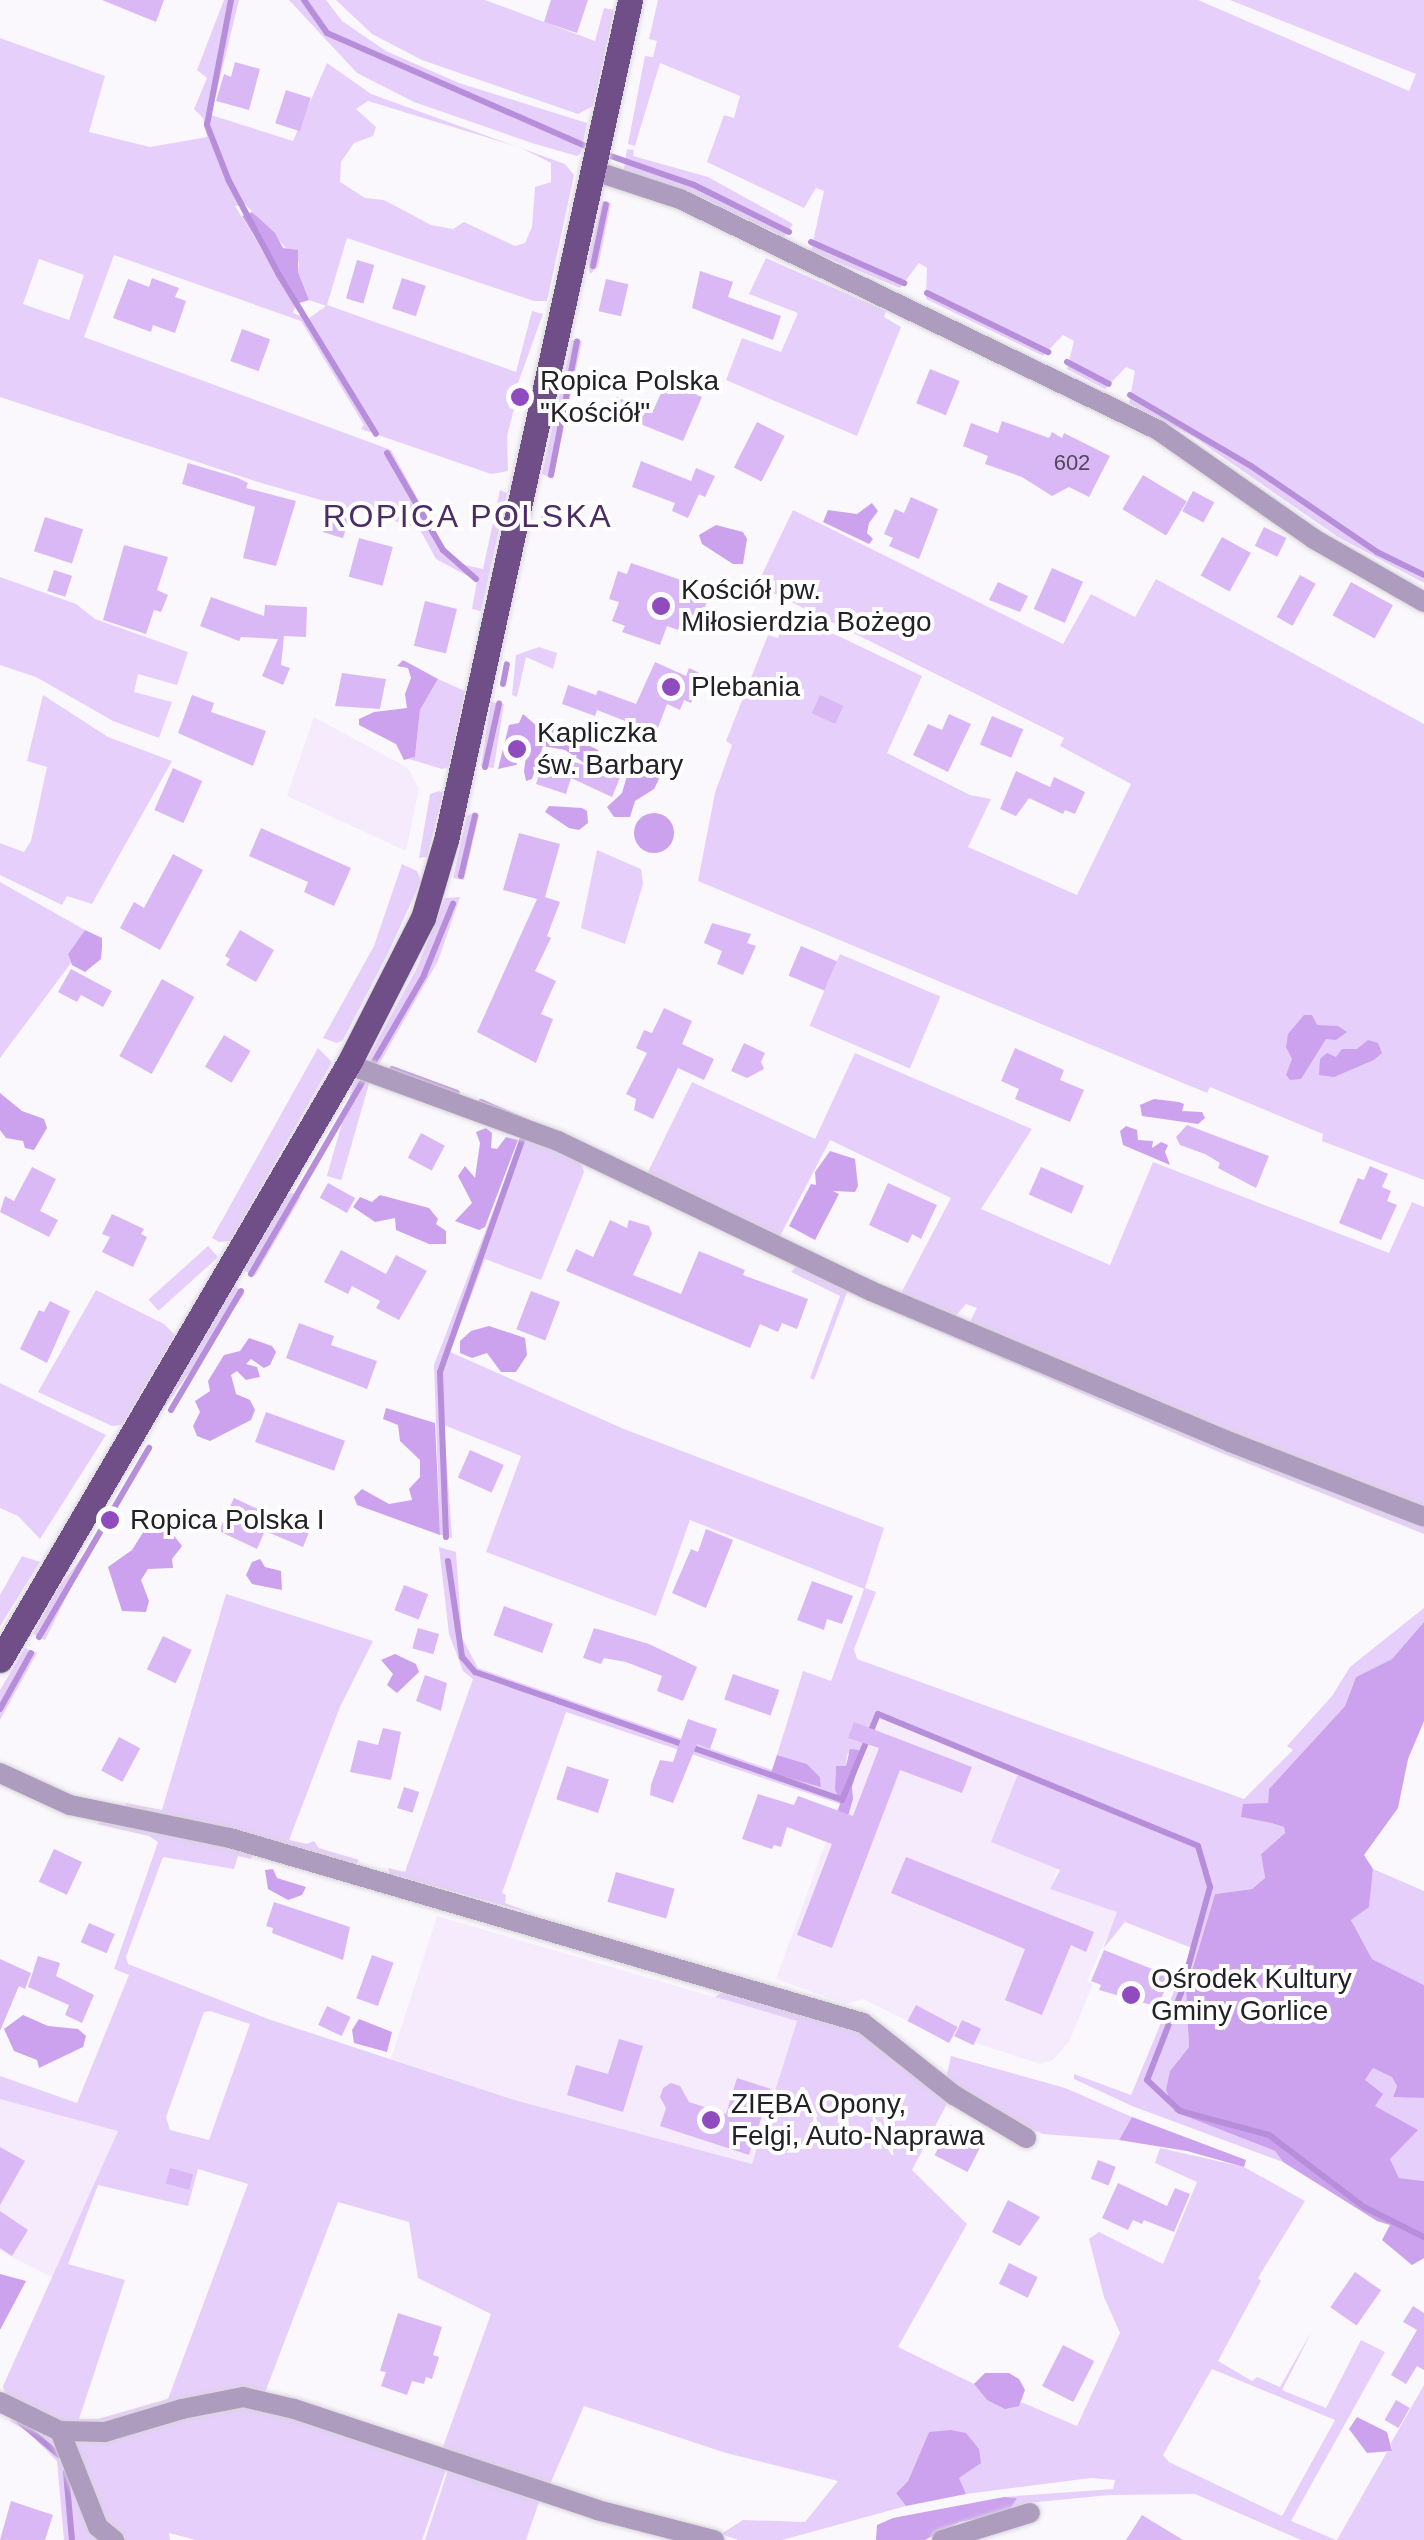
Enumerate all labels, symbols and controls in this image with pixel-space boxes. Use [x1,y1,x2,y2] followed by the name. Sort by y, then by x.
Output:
[540,364,719,430] place label: Ropica Polska "Kościół"
[509,386,531,408] marker: Ropica Polska "Kościół"
[1054,450,1090,476] house number: 602
[322,497,614,535] district label: ROPICA POLSKA
[681,573,932,639] place label: Kościół pw. Miłosierdzia Bożego
[650,595,672,617] marker: Kościół pw. Miłosierdzia Bożego
[691,670,800,704] place label: Plebania
[660,676,682,698] marker: Plebania
[537,716,683,782] place label: Kapliczka św. Barbary
[506,738,528,760] marker: Kapliczka św. Barbary
[130,1503,325,1537] place label: Ropica Polska I
[99,1509,121,1531] marker: Ropica Polska I
[1151,1962,1352,2028] place label: Ośrodek Kultury Gminy Gorlice
[1120,1984,1142,2006] marker: Ośrodek Kultury Gminy Gorlice
[731,2087,986,2153] place label: ZIĘBA Opony, Felgi, Auto-Naprawa
[700,2109,722,2131] marker: ZIĘBA Opony, Felgi, Auto-Naprawa

